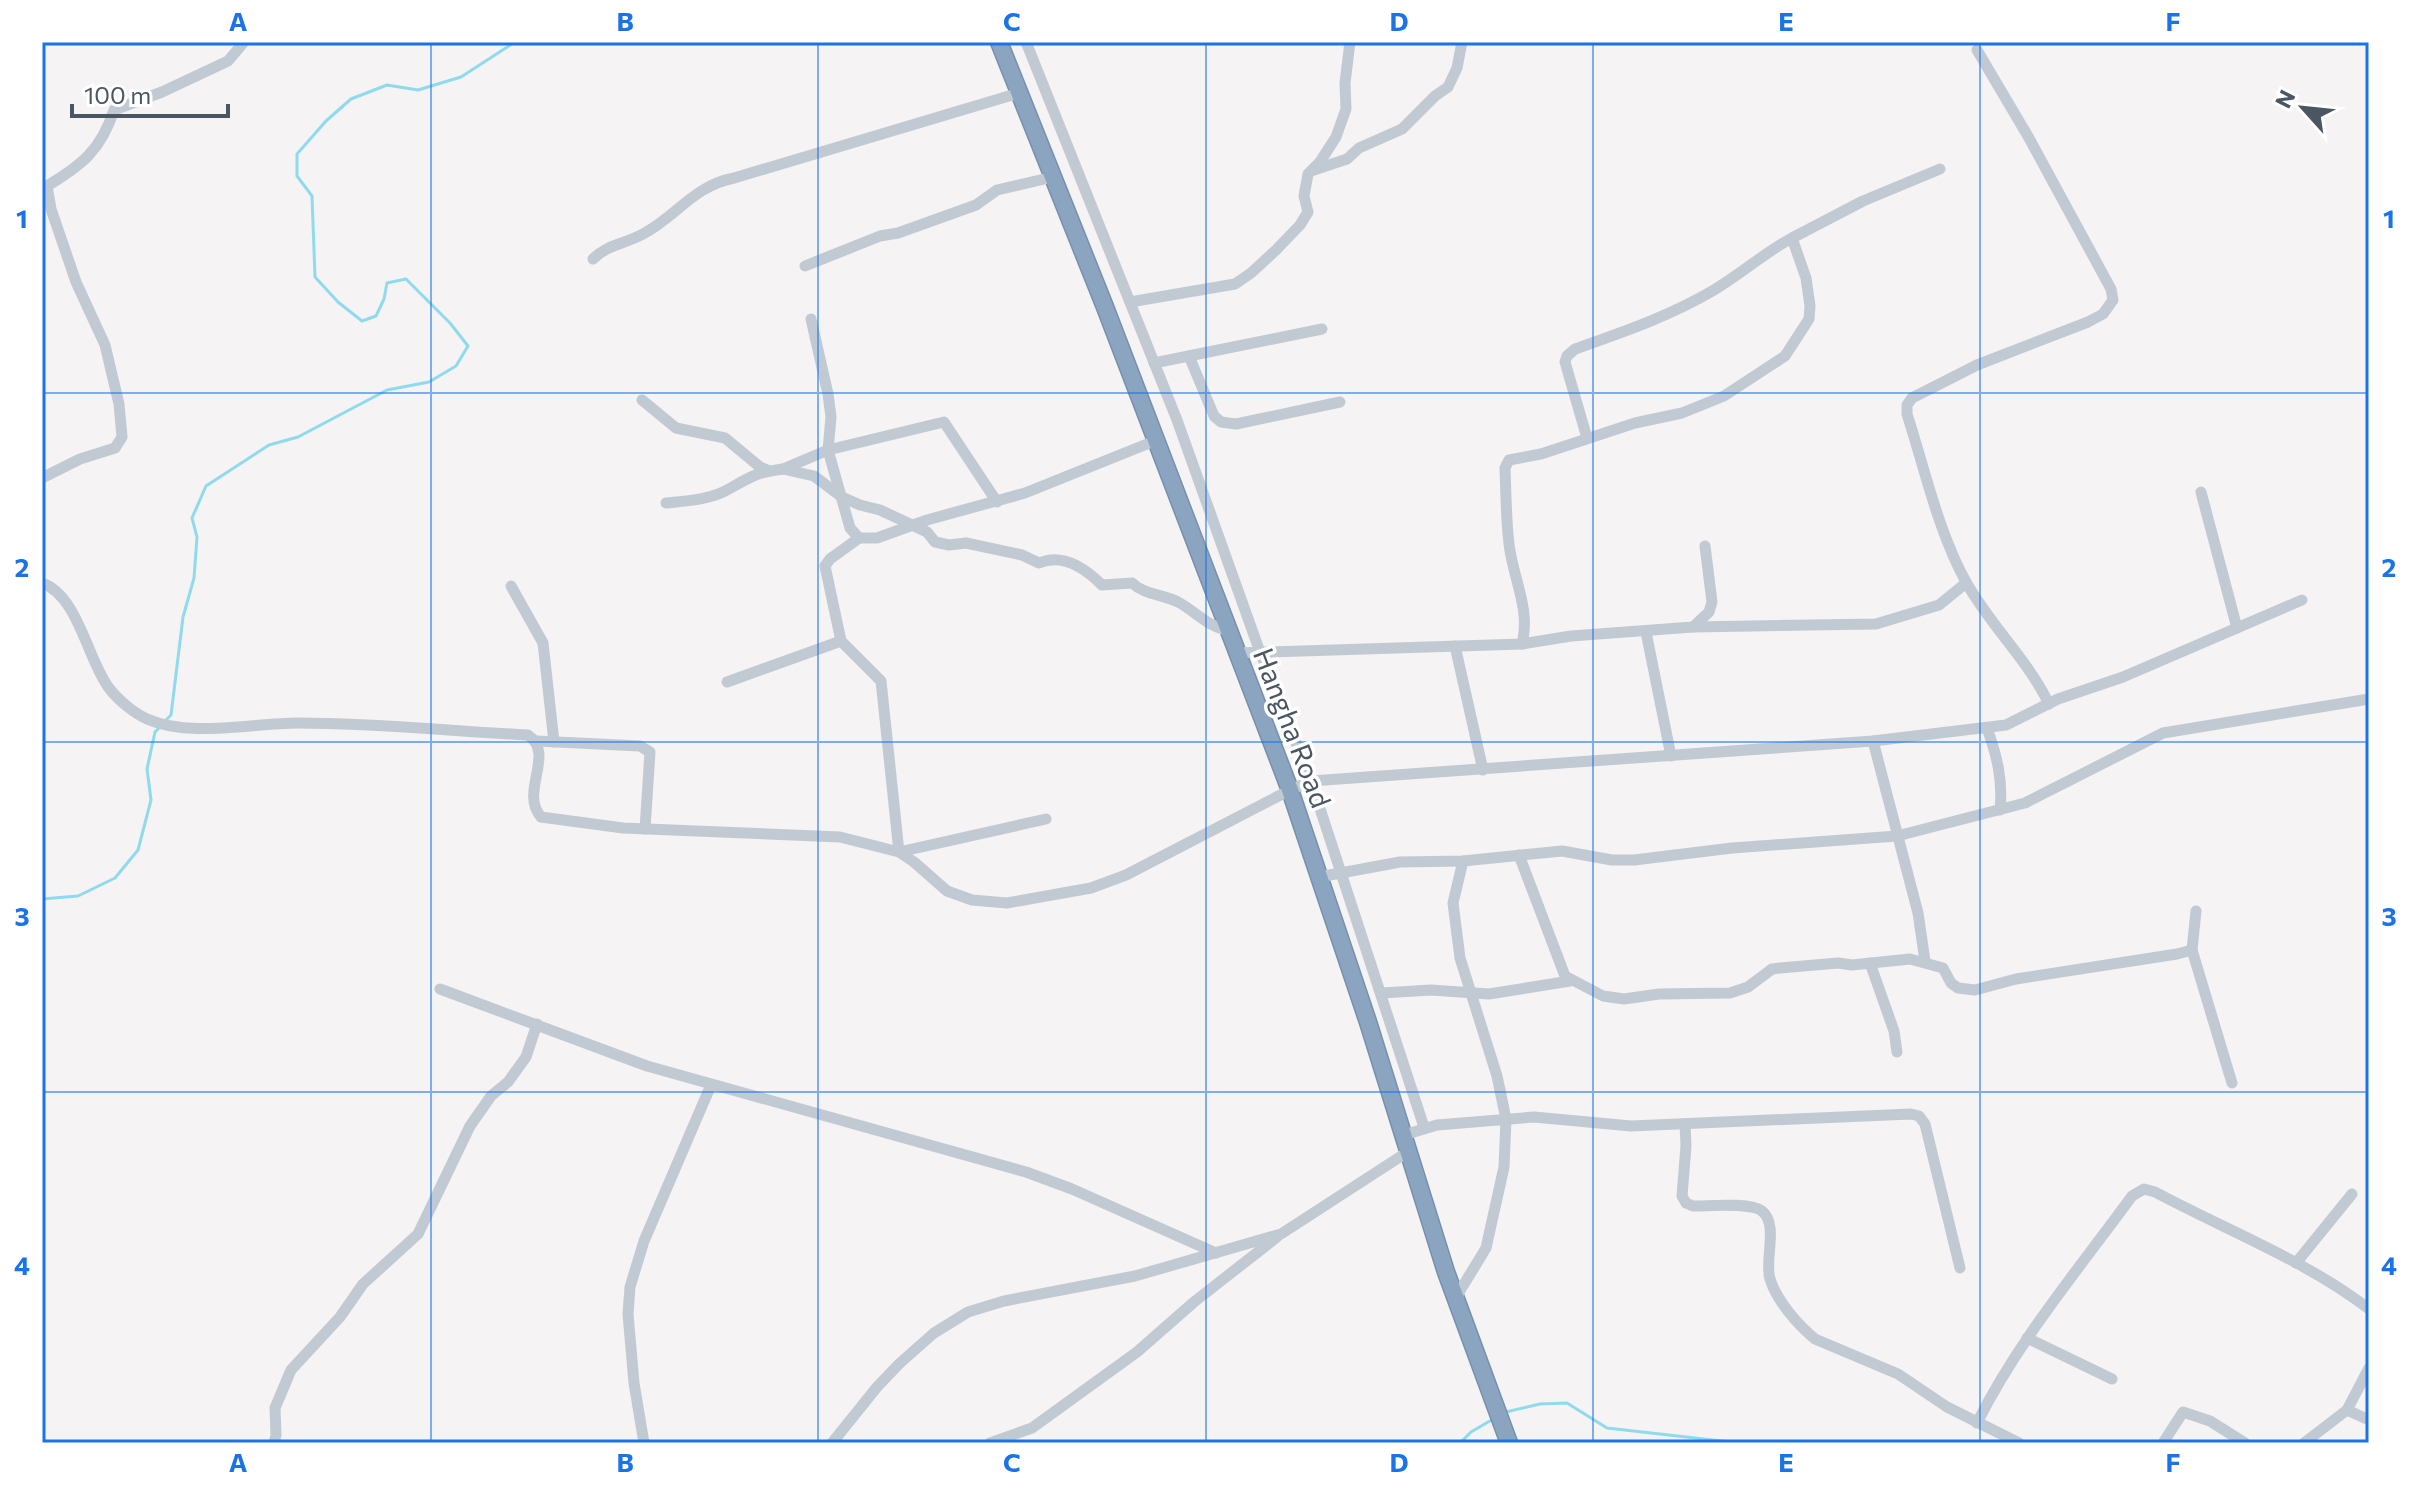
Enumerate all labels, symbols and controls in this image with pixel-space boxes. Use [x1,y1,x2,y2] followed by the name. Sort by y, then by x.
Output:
[229,5,248,36] text: A
[616,5,634,36] text: B
[1003,5,1021,36] text: C
[1389,5,1409,36] text: D
[1778,5,1794,36] text: E
[2165,5,2181,36] text: F
[72,68,228,118] scale bar
[2263,68,2343,148] north arrow
[84,80,151,109] text: 100 m
[2269,85,2301,112] text: N
[16,202,28,233] text: 1
[2383,202,2395,233] text: 1
[15,551,29,582] text: 2
[2382,551,2396,582] text: 2
[1247,643,1339,812] street label: Hangha Road
[14,900,30,931] text: 3
[2381,900,2397,931] text: 3
[14,1249,30,1280] text: 4
[2381,1249,2397,1280] text: 4
[229,1446,248,1477] text: A
[616,1446,634,1477] text: B
[1003,1446,1021,1477] text: C
[1389,1446,1409,1477] text: D
[1778,1446,1794,1477] text: E
[2165,1446,2181,1477] text: F

